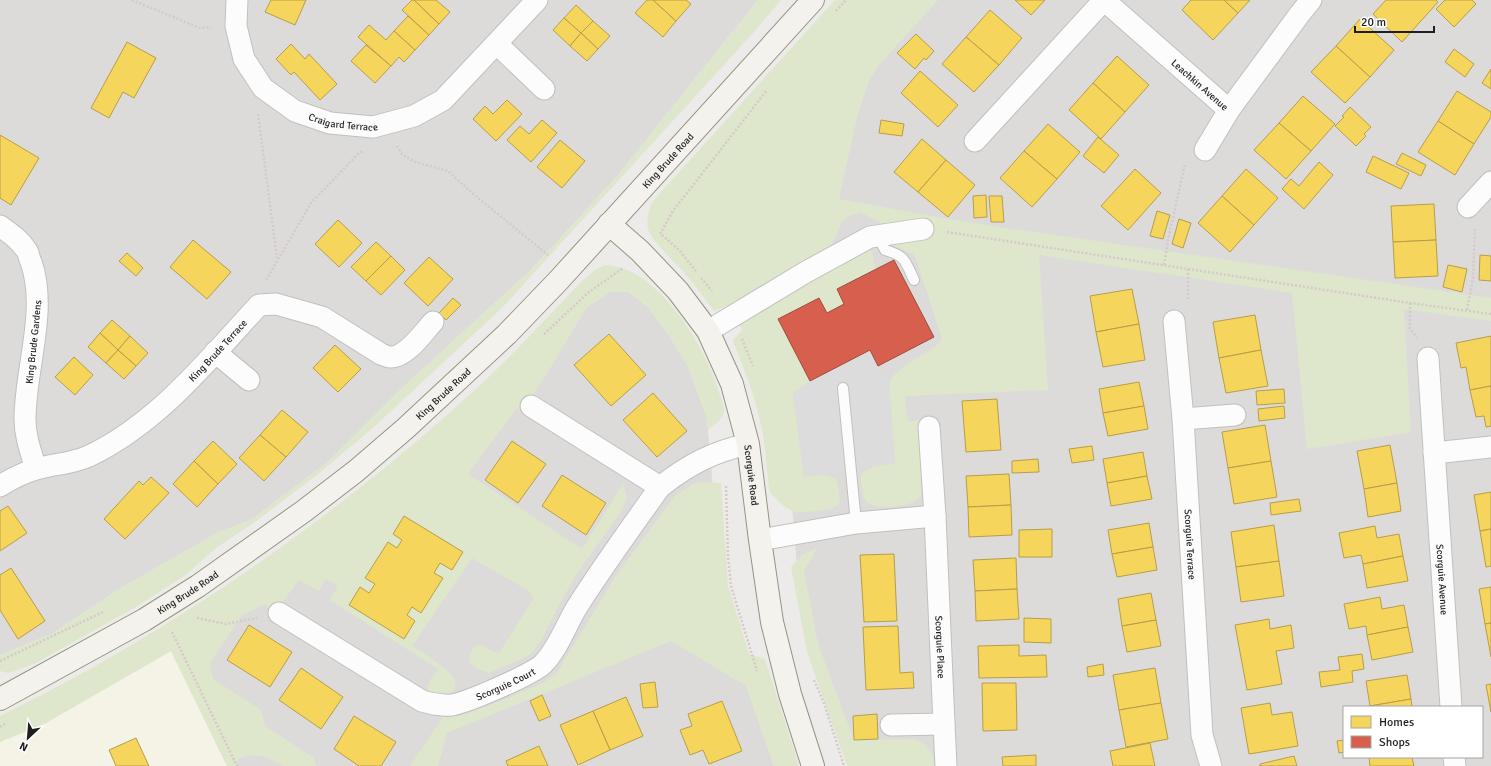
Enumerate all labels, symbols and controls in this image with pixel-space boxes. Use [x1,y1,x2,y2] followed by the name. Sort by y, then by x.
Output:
[1355,8,1434,34] scale bar
[1361,15,1386,30] text: 20 m
[1168,57,1230,114] street label: Leachkin Avenue
[307,111,379,134] street label: Craigard Terrace
[640,131,696,191] street label: King Brude Road
[24,299,44,385] street label: King Brude Gardens
[186,317,250,385] street label: King Brude Terrace
[414,366,474,423] street label: King Brude Road
[741,444,761,506] street label: Scorguie Road
[1181,509,1198,580] street label: Scorguie Terrace
[1433,544,1450,615] street label: Scorguie Avenue
[155,568,221,617] street label: King Brude Road
[932,615,947,679] street label: Scorguie Place
[474,665,538,703] street label: Scorguie Court
[1343,706,1483,758] legend
[1379,715,1414,730] text: Homes
[8,718,48,758] north arrow
[1379,735,1410,750] text: Shops
[18,739,30,754] text: N

